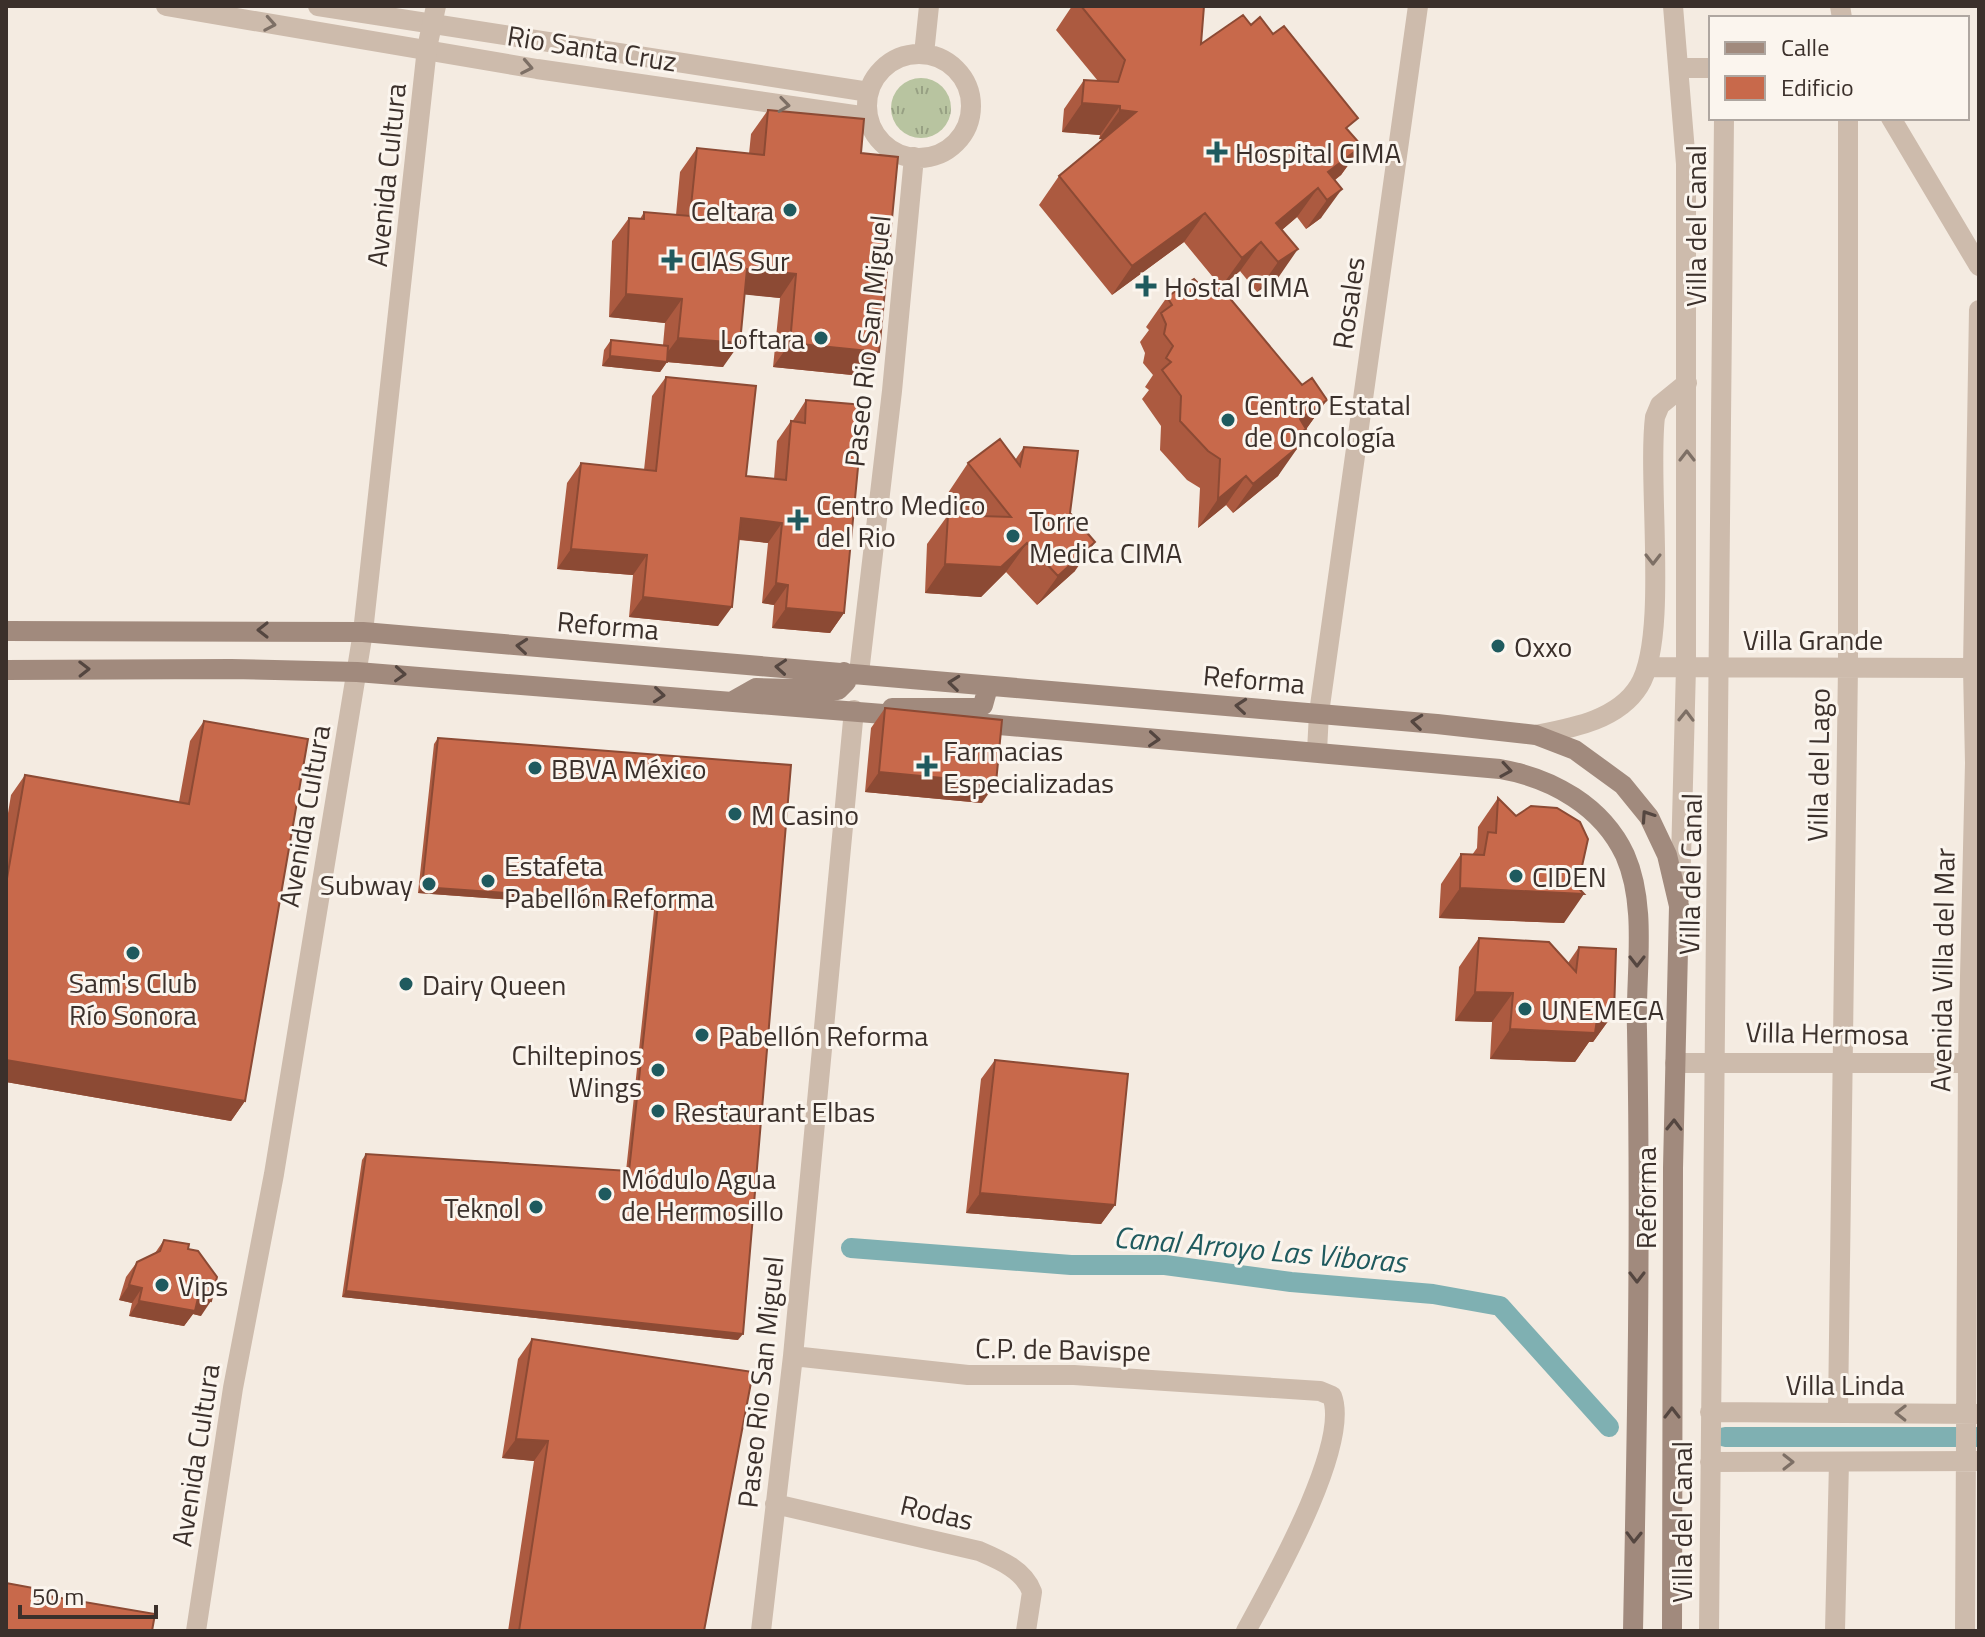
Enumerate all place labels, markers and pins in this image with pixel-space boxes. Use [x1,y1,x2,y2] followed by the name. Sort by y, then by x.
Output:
[1235,131,1402,174] place label: Hospital CIMA
[1206,141,1228,163] marker: Hospital CIMA
[691,189,774,232] place label: Celtara
[781,201,799,219] marker: Celtara
[690,239,790,282] place label: CIAS Sur
[661,249,683,271] marker: CIAS Sur
[1164,265,1310,308] place label: Hostal CIMA
[1135,275,1157,297] marker: Hostal CIMA
[720,317,805,360] place label: Loftara
[812,329,830,347] marker: Loftara
[1244,383,1411,458] place label: Centro Estatal de Oncología
[1219,411,1237,429] marker: Centro Estatal de Oncología
[816,483,986,558] place label: Centro Medico del Rio
[1029,499,1183,574] place label: Torre Medica CIMA
[787,509,809,531] marker: Centro Medico del Rio
[1004,527,1022,545] marker: Torre Medica CIMA
[1514,625,1572,668] place label: Oxxo
[1489,637,1507,655] marker: Oxxo
[943,729,1114,804] place label: Farmacias Especializadas
[551,747,707,790] place label: BBVA México
[918,757,936,775] marker: Farmacias Especializadas
[526,759,544,777] marker: BBVA México
[751,793,859,836] place label: M Casino
[726,805,744,823] marker: M Casino
[504,844,714,919] place label: Estafeta Pabellón Reforma
[1532,855,1607,898] place label: CIDEN
[320,863,413,906] place label: Subway
[1507,867,1525,885] marker: CIDEN
[479,872,497,890] marker: Estafeta Pabellón Reforma
[420,875,438,893] marker: Subway
[124,944,142,962] marker: Sam's Club Río Sonora
[69,961,197,1036] place label: Sam's Club Río Sonora
[422,963,566,1006] place label: Dairy Queen
[397,975,415,993] marker: Dairy Queen
[1541,988,1664,1031] place label: UNEMECA
[1516,1000,1534,1018] marker: UNEMECA
[718,1014,928,1057] place label: Pabellón Reforma
[693,1026,711,1044] marker: Pabellón Reforma
[511,1033,642,1108] place label: Chiltepinos Wings
[649,1061,667,1079] marker: Chiltepinos Wings
[674,1090,875,1133] place label: Restaurant Elbas
[649,1102,667,1120] marker: Restaurant Elbas
[621,1157,784,1232] place label: Módulo Agua de Hermosillo
[596,1185,614,1203] marker: Módulo Agua de Hermosillo
[444,1186,520,1229] place label: Teknol
[527,1198,545,1216] marker: Teknol
[178,1264,228,1307] place label: Vips
[153,1276,171,1294] marker: Vips

